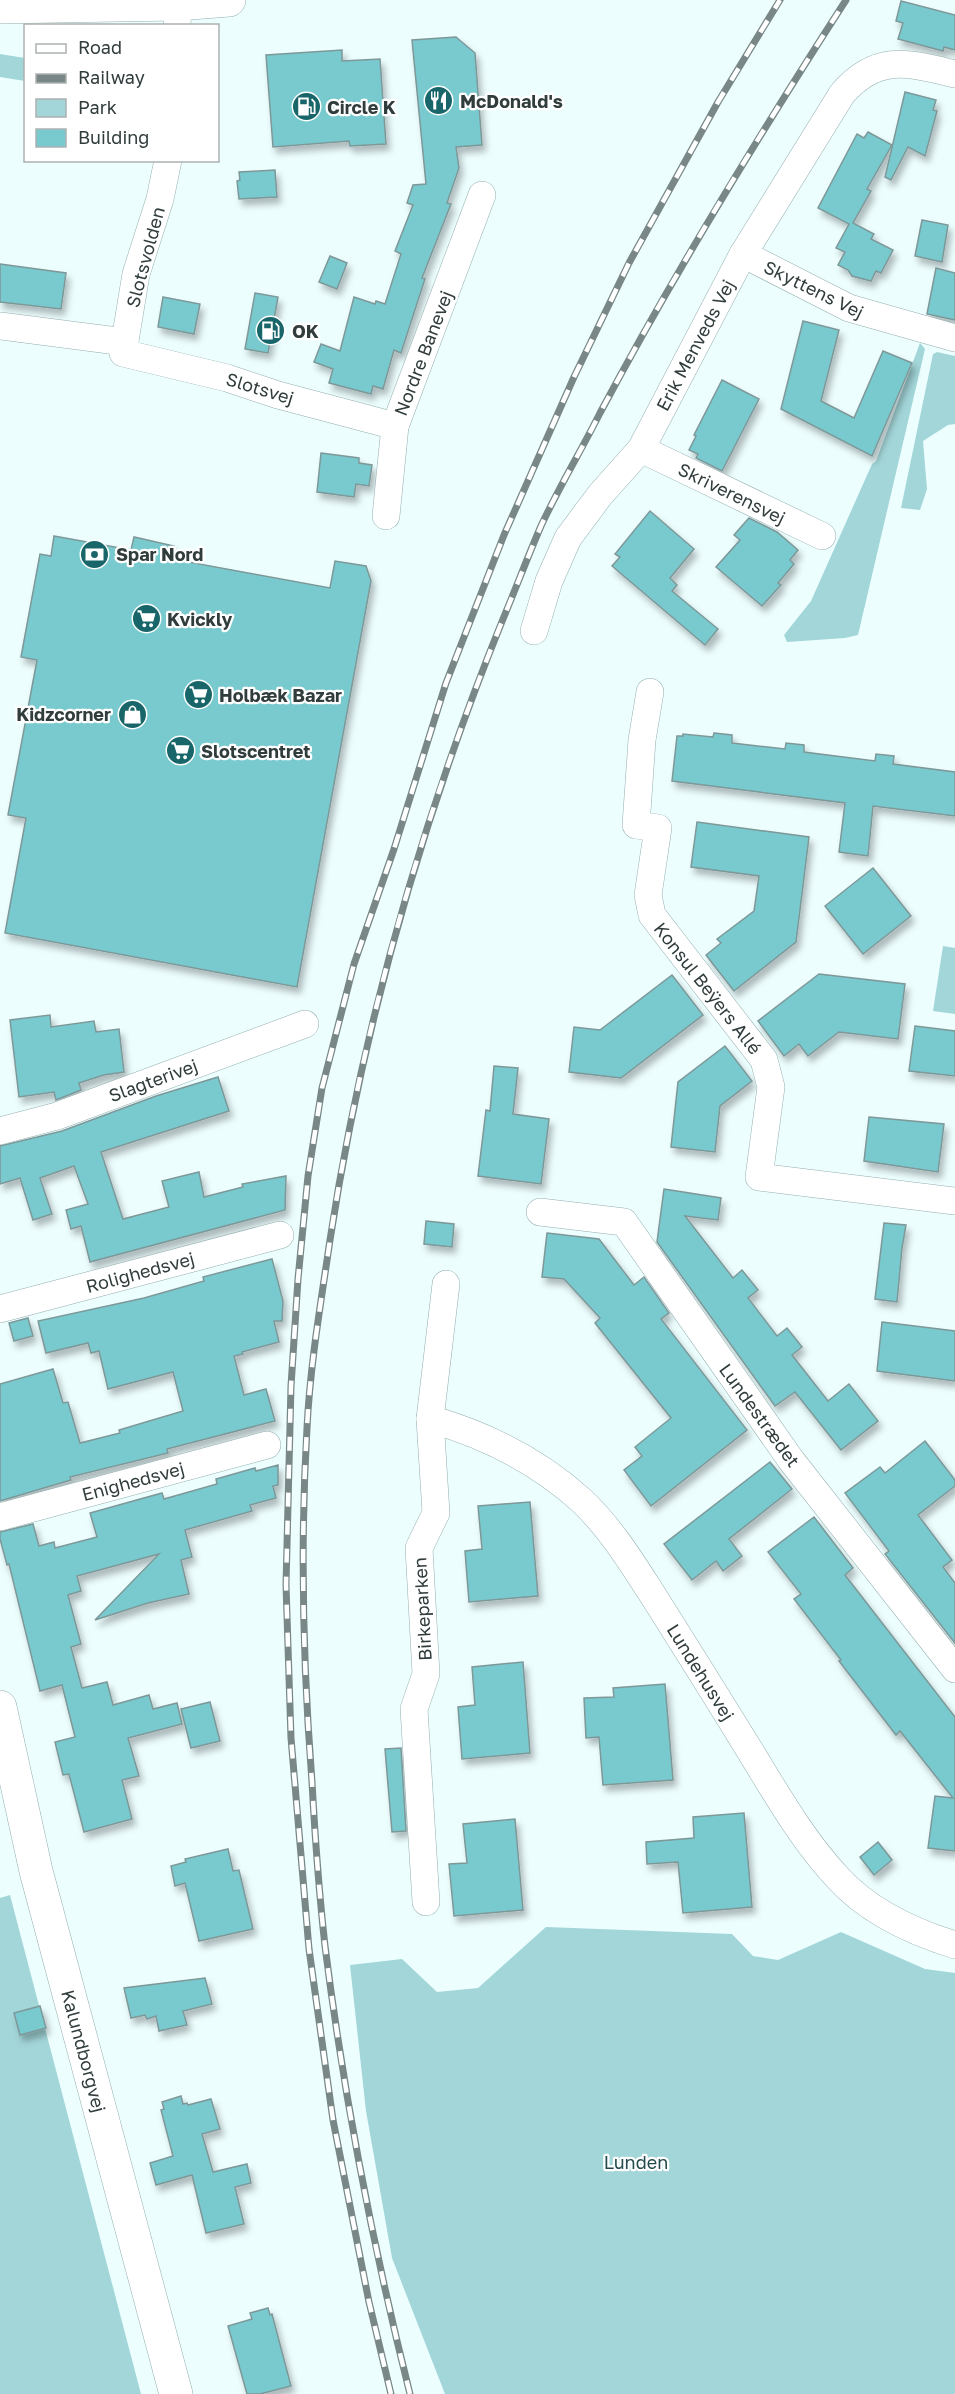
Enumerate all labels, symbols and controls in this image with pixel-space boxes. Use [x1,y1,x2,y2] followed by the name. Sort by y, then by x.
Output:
[24,24,219,162] legend
[78,36,122,58] text: Road
[78,66,145,88] text: Railway
[423,85,455,117] restaurant icon: McDonald's
[460,90,563,112] place label: McDonald's
[290,91,322,123] fuel station icon: Circle K
[78,96,117,118] text: Park
[327,96,396,118] place label: Circle K
[78,126,149,148] text: Building
[121,204,169,310] street label: Slotsvolden
[760,255,868,323] street label: Skyttens Vej
[651,276,739,414] street label: Erik Menveds Vej
[389,287,457,419] street label: Nordre Banevej
[255,315,287,347] fuel station icon: OK
[292,320,319,342] place label: OK
[223,367,297,409] street label: Slotsvej
[675,458,789,528] street label: Skriverensvej
[79,538,111,570] bank icon: Spar Nord
[116,543,203,565] place label: Spar Nord
[130,603,162,635] supermarket icon: Kvickly
[167,608,233,630] place label: Kvickly
[182,679,214,711] supermarket icon: Holbæk Bazar
[219,684,342,706] place label: Holbæk Bazar
[116,698,148,730] shop icon: Kidzcorner
[16,703,111,725] place label: Kidzcorner
[164,735,196,767] supermarket icon: Slotscentret
[201,740,311,762] place label: Slotscentret
[650,918,766,1058] street label: Konsul Beÿers Allé
[106,1054,200,1106] street label: Slagterivej
[83,1247,197,1297] street label: Rolighedsvej
[715,1359,805,1471] street label: Lundestrædet
[79,1457,187,1505] street label: Enighedsvej
[408,1557,436,1661] street label: Birkeparken
[663,1620,739,1724] street label: Lundehusvej
[57,1987,111,2115] street label: Kalundborgvej
[604,2151,668,2173] park label: Lunden

